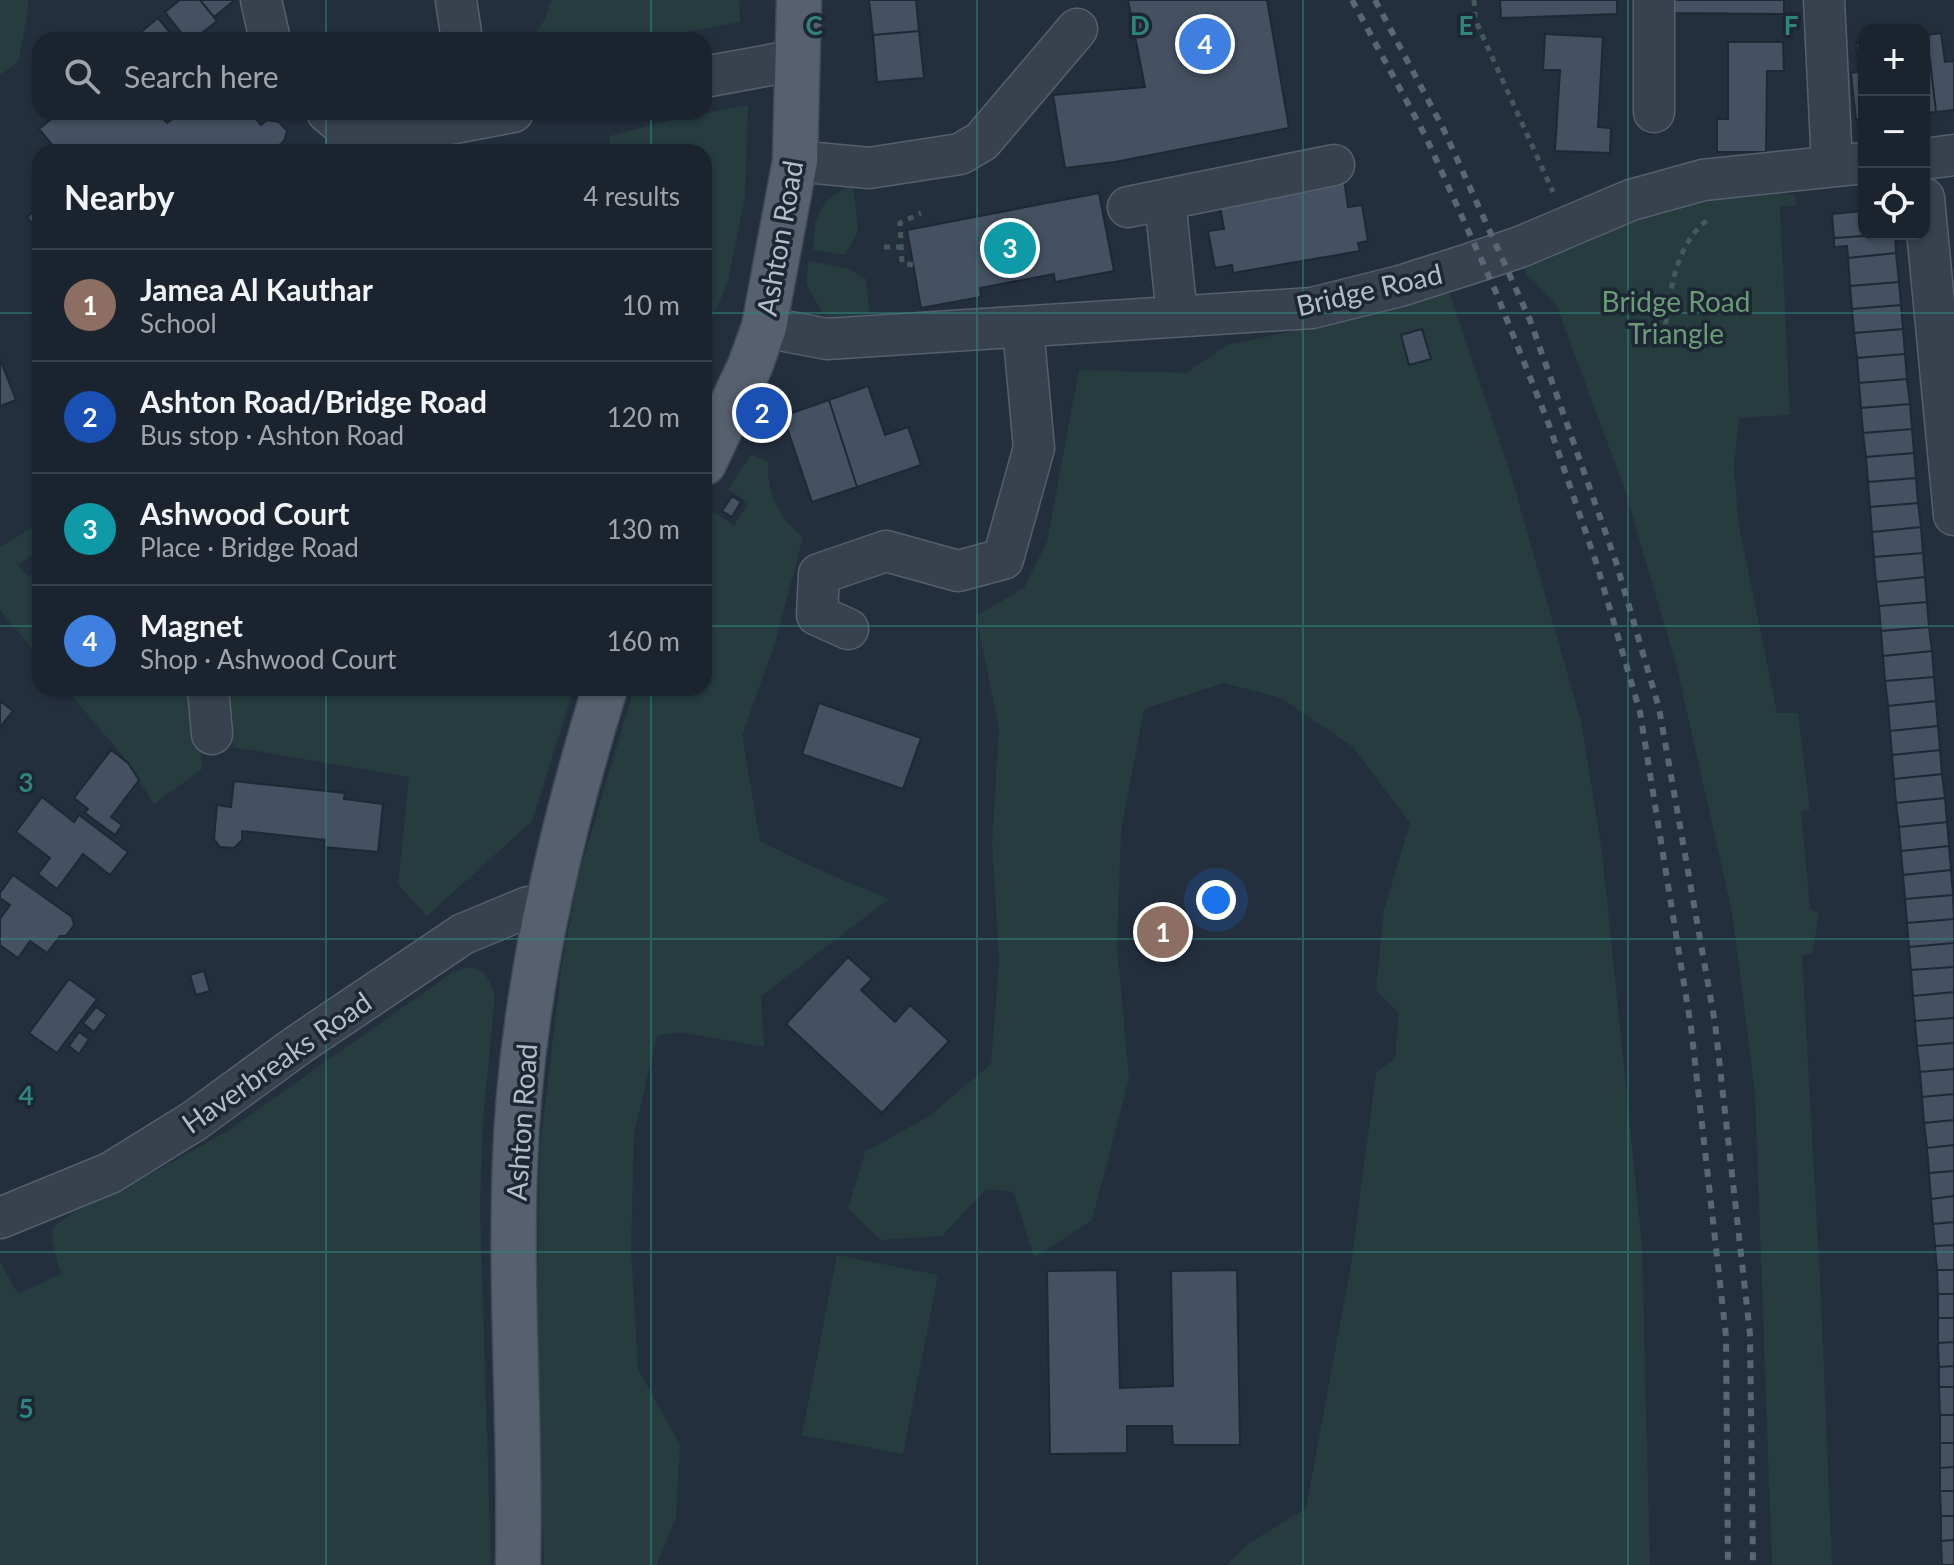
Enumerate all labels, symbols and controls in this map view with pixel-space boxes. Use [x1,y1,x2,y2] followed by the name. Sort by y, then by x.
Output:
[805,9,823,41] text: C
[1130,9,1150,41] text: D
[1459,9,1473,41] text: E
[1784,9,1798,41] text: F
[1179,14,1231,74] pin: 4
[1858,24,1930,240] map controls
[1858,24,1930,96] button: +
[32,32,712,120] search box
[60,54,104,98] icon: search
[124,58,279,94] text: Search here
[1858,96,1930,168] button: −
[749,158,809,318] street label: Ashton Road
[1858,168,1930,240] button: locate
[64,176,175,217] text: Nearby
[583,180,680,212] text: 4 results
[984,218,1036,278] pin: 3
[1293,256,1445,322] street label: Bridge Road
[140,271,373,307] text: Jamea Al Kauthar
[1602,284,1750,350] park label: Bridge Road Triangle
[82,289,98,321] text: 1
[622,289,680,321] text: 10 m
[140,307,217,339] text: School
[140,383,487,419] text: Ashton Road/Bridge Road
[736,383,788,443] pin: 2
[82,401,98,433] text: 2
[607,401,680,433] text: 120 m
[140,419,404,451] text: Bus stop · Ashton Road
[140,495,349,531] text: Ashwood Court
[82,513,98,545] text: 3
[607,513,680,545] text: 130 m
[140,531,359,563] text: Place · Bridge Road
[140,607,243,643] text: Magnet
[82,625,98,657] text: 4
[607,625,680,657] text: 160 m
[140,643,396,675] text: Shop · Ashwood Court
[18,766,34,798] text: 3
[1196,880,1236,920] your location
[1137,902,1189,962] pin: 1
[175,984,377,1140] street label: Haverbreaks Road
[499,1042,543,1202] street label: Ashton Road
[18,1079,34,1111] text: 4
[18,1392,34,1424] text: 5

